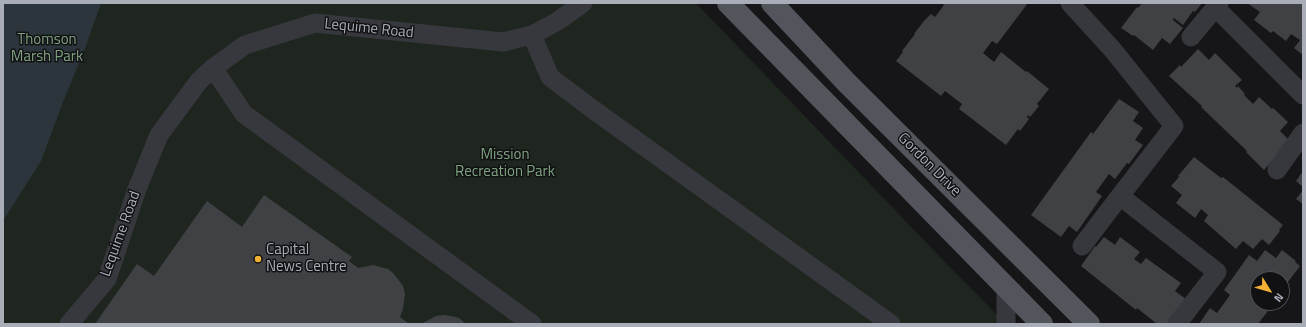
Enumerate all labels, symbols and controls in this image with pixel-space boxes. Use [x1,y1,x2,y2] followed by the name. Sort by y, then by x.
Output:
[323,15,415,43] street label: Lequime Road
[11,31,83,66] park label: Thomson Marsh Park
[894,130,964,200] street label: Gordon Drive
[455,146,555,181] park label: Mission Recreation Park
[97,189,145,279] street label: Lequime Road
[266,241,347,276] place label: Capital News Centre
[253,254,263,264] marker: Capital News Centre
[1250,271,1290,311] north arrow
[1270,290,1287,305] text: N

